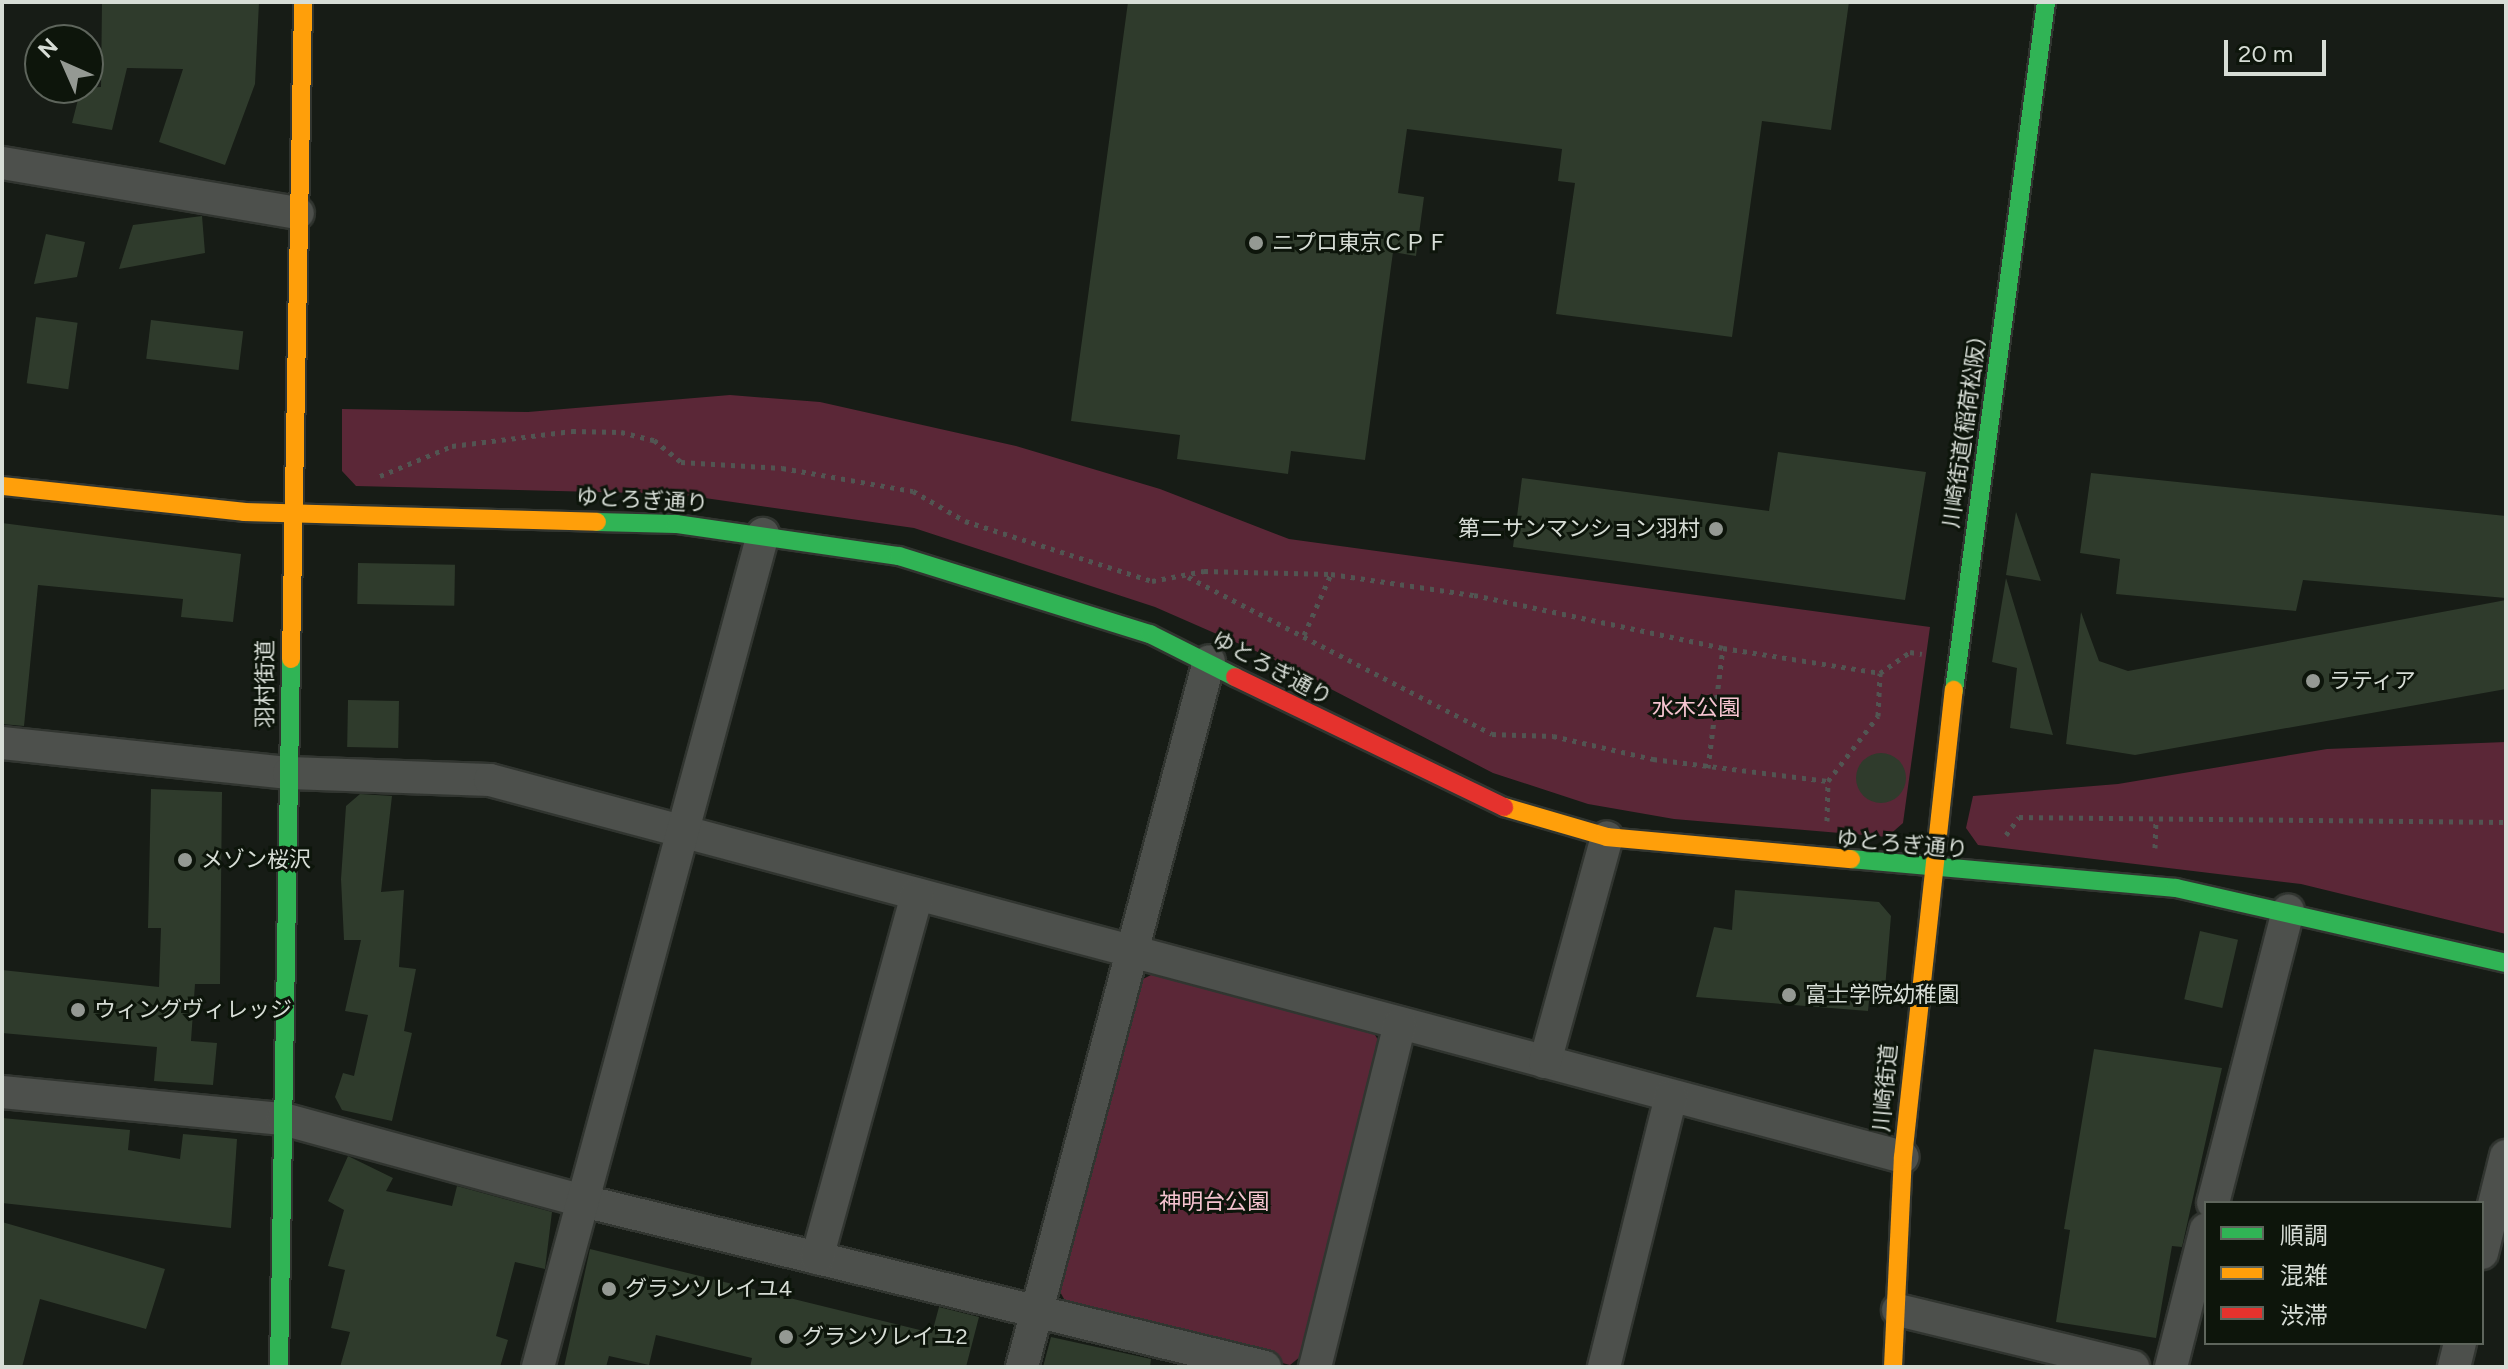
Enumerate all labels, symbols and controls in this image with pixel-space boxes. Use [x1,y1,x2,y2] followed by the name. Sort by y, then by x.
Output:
[24,24,104,104] north arrow
[2228,24,2330,74] scale bar
[33,33,64,64] text: N
[2238,39,2293,68] text: 20 m
[1272,230,1448,256] place label: ニプロ東京ＣＰＦ
[1247,234,1265,252] marker: ニプロ東京ＣＰＦ
[1938,336,1990,530] street label: 川崎街道(稲荷松阪)
[575,483,709,517] street label: ゆとろぎ通り
[1458,516,1700,542] place label: 第二サンマンション羽村
[1707,520,1725,538] marker: 第二サンマンション羽村
[1208,625,1336,711] street label: ゆとろぎ通り
[252,640,278,728] street label: 羽村街道
[2329,668,2417,694] place label: ラティア
[2304,672,2322,690] marker: ラティア
[1652,695,1740,721] park label: 水木公園
[1835,825,1969,863] street label: ゆとろぎ通り
[201,847,311,873] place label: メゾン桜沢
[176,851,194,869] marker: メゾン桜沢
[1805,982,1959,1008] place label: 富士学院幼稚園
[1780,986,1798,1004] marker: 富士学院幼稚園
[94,997,292,1023] place label: ウィングヴィレッジ
[69,1001,87,1019] marker: ウィングヴィレッジ
[1868,1043,1902,1133] street label: 川崎街道
[1159,1189,1269,1215] park label: 神明台公園
[2204,1201,2484,1345] legend
[2280,1221,2328,1250] text: 順調
[2280,1261,2328,1290] text: 混雑
[625,1276,793,1302] place label: グランソレイユ4
[600,1280,618,1298] marker: グランソレイユ4
[2280,1301,2328,1330] text: 渋滞
[802,1324,968,1350] place label: グランソレイユ2
[777,1328,795,1346] marker: グランソレイユ2

